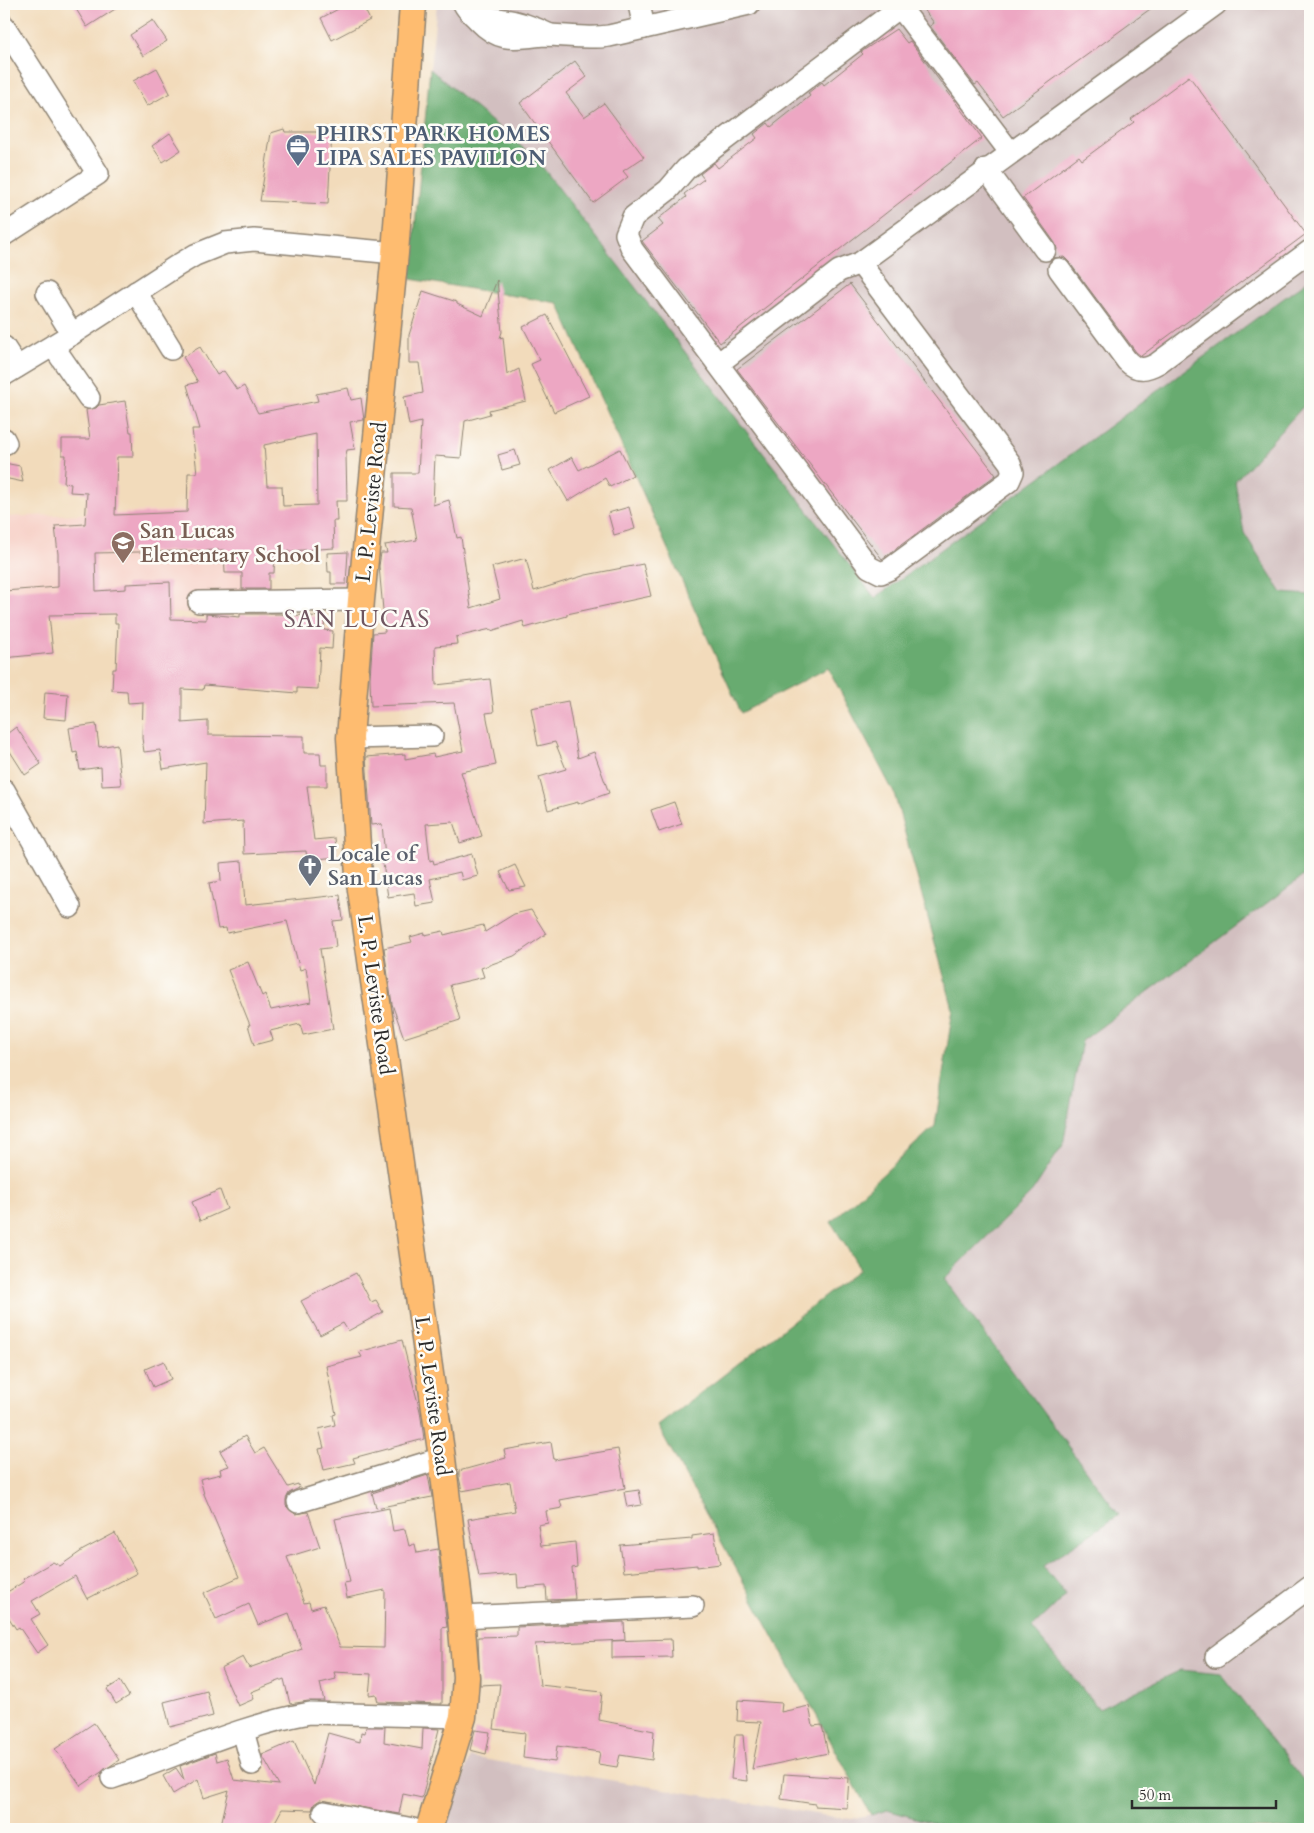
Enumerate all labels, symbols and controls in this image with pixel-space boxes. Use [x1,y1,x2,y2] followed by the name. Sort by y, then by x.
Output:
[316,120,550,173] place label: PHIRST PARK HOMES LIPA SALES PAVILION
[285,133,311,167] office icon: PHIRST PARK HOMES LIPA SALES PAVILION
[349,421,394,584] street label: L. P. Leviste Road
[140,517,320,570] place label: San Lucas Elementary School
[110,530,136,564] school or university icon: San Lucas Elementary School
[284,603,430,636] district label: SAN LUCAS
[328,840,423,893] place label: Locale of San Lucas
[297,853,323,887] church icon: Locale of San Lucas
[350,913,401,1077] street label: L. P. Leviste Road
[407,1314,458,1478] street label: L. P. Leviste Road
[1132,1778,1275,1810] scale bar
[1139,1785,1171,1805] text: 50 m

